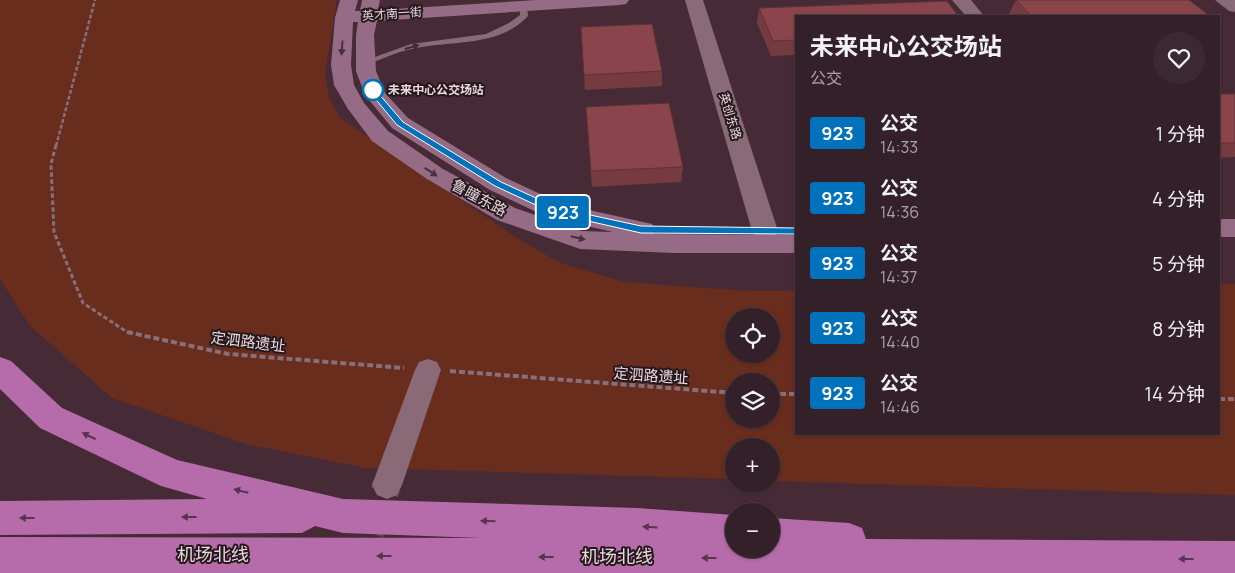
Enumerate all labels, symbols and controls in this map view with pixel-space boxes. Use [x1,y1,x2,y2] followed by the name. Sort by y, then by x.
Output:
[361,3,422,24] street label: 英才南一街
[810,29,1002,62] text: 未来中心公交场站
[1153,32,1205,84] button: heart
[338,40,346,56] one-way arrow
[404,42,419,50] one-way arrow
[810,67,842,89] text: 公交
[362,79,384,101] marker: 未来中心公交场站
[388,81,484,98] place label: 未来中心公交场站
[715,90,746,141] street label: 英创东路
[880,110,918,136] text: 公交
[821,121,854,145] text: 923
[1156,121,1205,147] text: 1 分钟
[880,136,918,158] text: 14:33
[425,167,438,176] one-way arrow
[448,174,511,221] street label: 鲁瞳东路
[880,175,918,201] text: 公交
[821,186,854,210] text: 923
[1152,186,1205,212] text: 4 分钟
[534,196,592,228] line badge: 923
[547,200,579,224] text: 923
[880,201,919,223] text: 14:36
[571,234,586,242] one-way arrow
[880,240,918,266] text: 公交
[821,251,854,275] text: 923
[1152,251,1205,277] text: 5 分钟
[880,266,917,288] text: 14:37
[880,305,918,331] text: 公交
[725,308,780,558] map controls
[725,308,780,363] button: locate
[821,316,854,340] text: 923
[1152,316,1205,342] text: 8 分钟
[210,327,287,356] street label: 定泗路遗址
[880,331,920,353] text: 14:40
[613,362,689,389] street label: 定泗路遗址
[880,370,918,396] text: 公交
[725,373,780,428] button: layers
[821,381,854,405] text: 923
[1145,381,1205,407] text: 14 分钟
[880,396,920,418] text: 14:46
[82,431,96,439] one-way arrow
[725,438,780,493] button: +
[233,487,248,495] one-way arrow
[725,503,780,558] button: −
[181,513,197,521] one-way arrow
[19,514,35,522] one-way arrow
[480,517,496,525] one-way arrow
[642,523,658,531] one-way arrow
[177,542,249,566] street label: 机场北线
[581,544,653,568] street label: 机场北线
[376,552,392,560] one-way arrow
[538,553,554,561] one-way arrow
[701,553,717,561] one-way arrow
[1178,555,1194,563] one-way arrow

